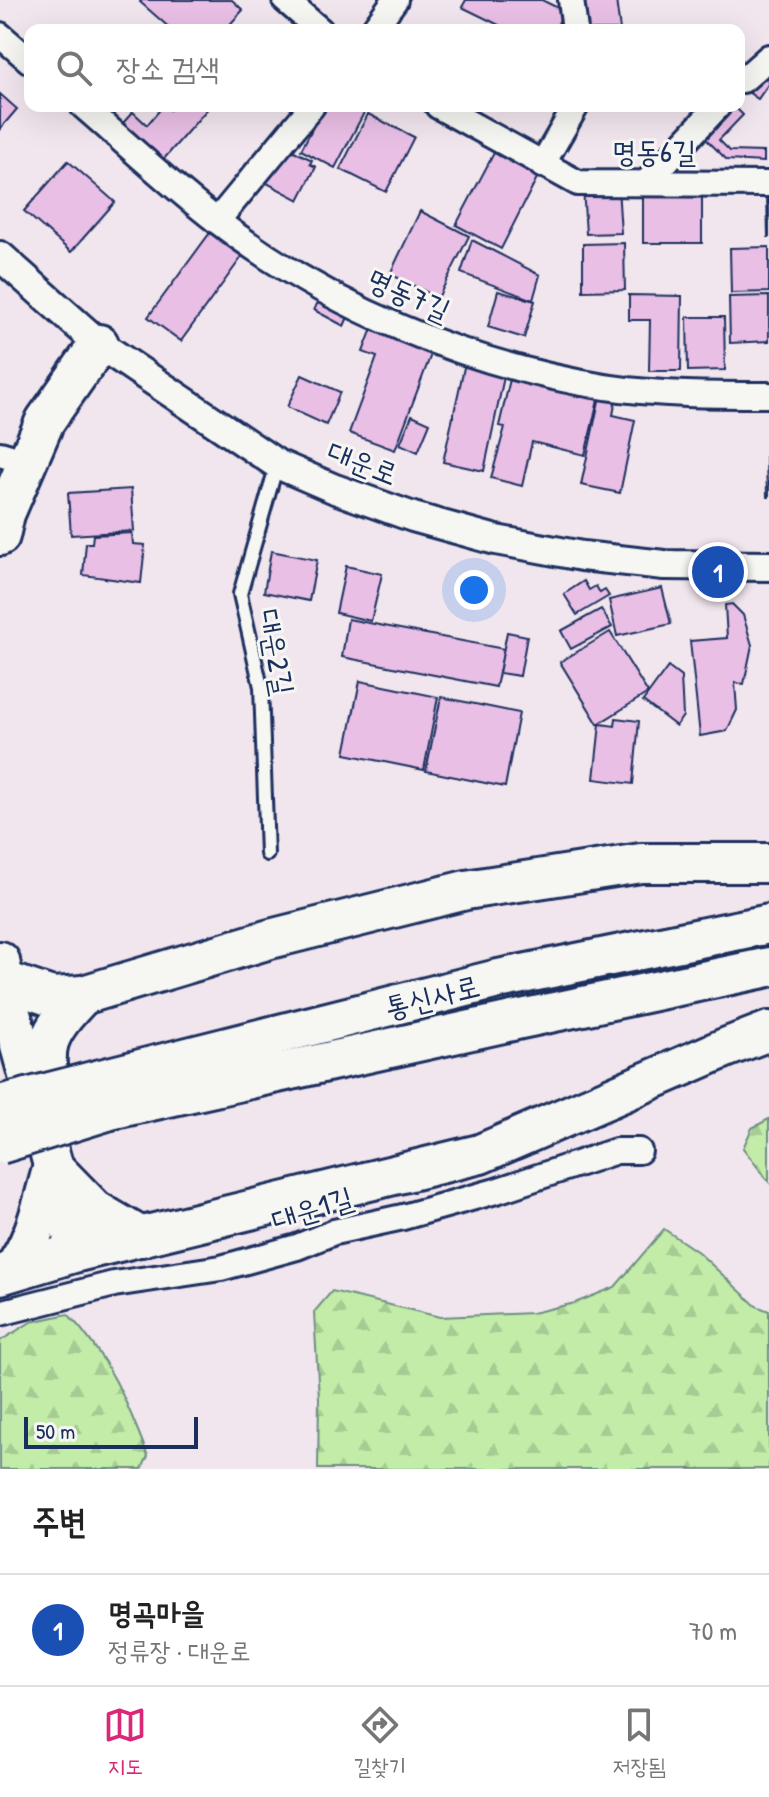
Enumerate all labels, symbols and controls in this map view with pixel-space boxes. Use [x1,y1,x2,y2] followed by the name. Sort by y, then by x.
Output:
[24,24,745,112] search box
[52,46,96,90] icon: search
[116,48,219,88] text: 장소 검색
[612,131,696,171] street label: 명동6길
[361,258,457,330] street label: 명동7길
[322,430,404,494] street label: 대운로
[692,542,744,602] pin: 1
[454,570,494,610] your location
[250,606,304,698] street label: 대운2길
[380,965,484,1027] street label: 통신사로
[266,1177,358,1239] street label: 대운1길
[24,1413,198,1449] scale bar
[36,1416,75,1446] text: 50 m
[32,1498,87,1544] text: 주변
[108,1592,205,1632] text: 명곡마을
[53,1613,63,1648] text: 1
[689,1613,737,1648] text: 70 m
[108,1633,251,1668] text: 정류장 · 대운로
[103,1703,147,1781] tab: 지도
[353,1703,406,1781] tab: 길찾기
[613,1703,666,1781] tab: 저장됨

